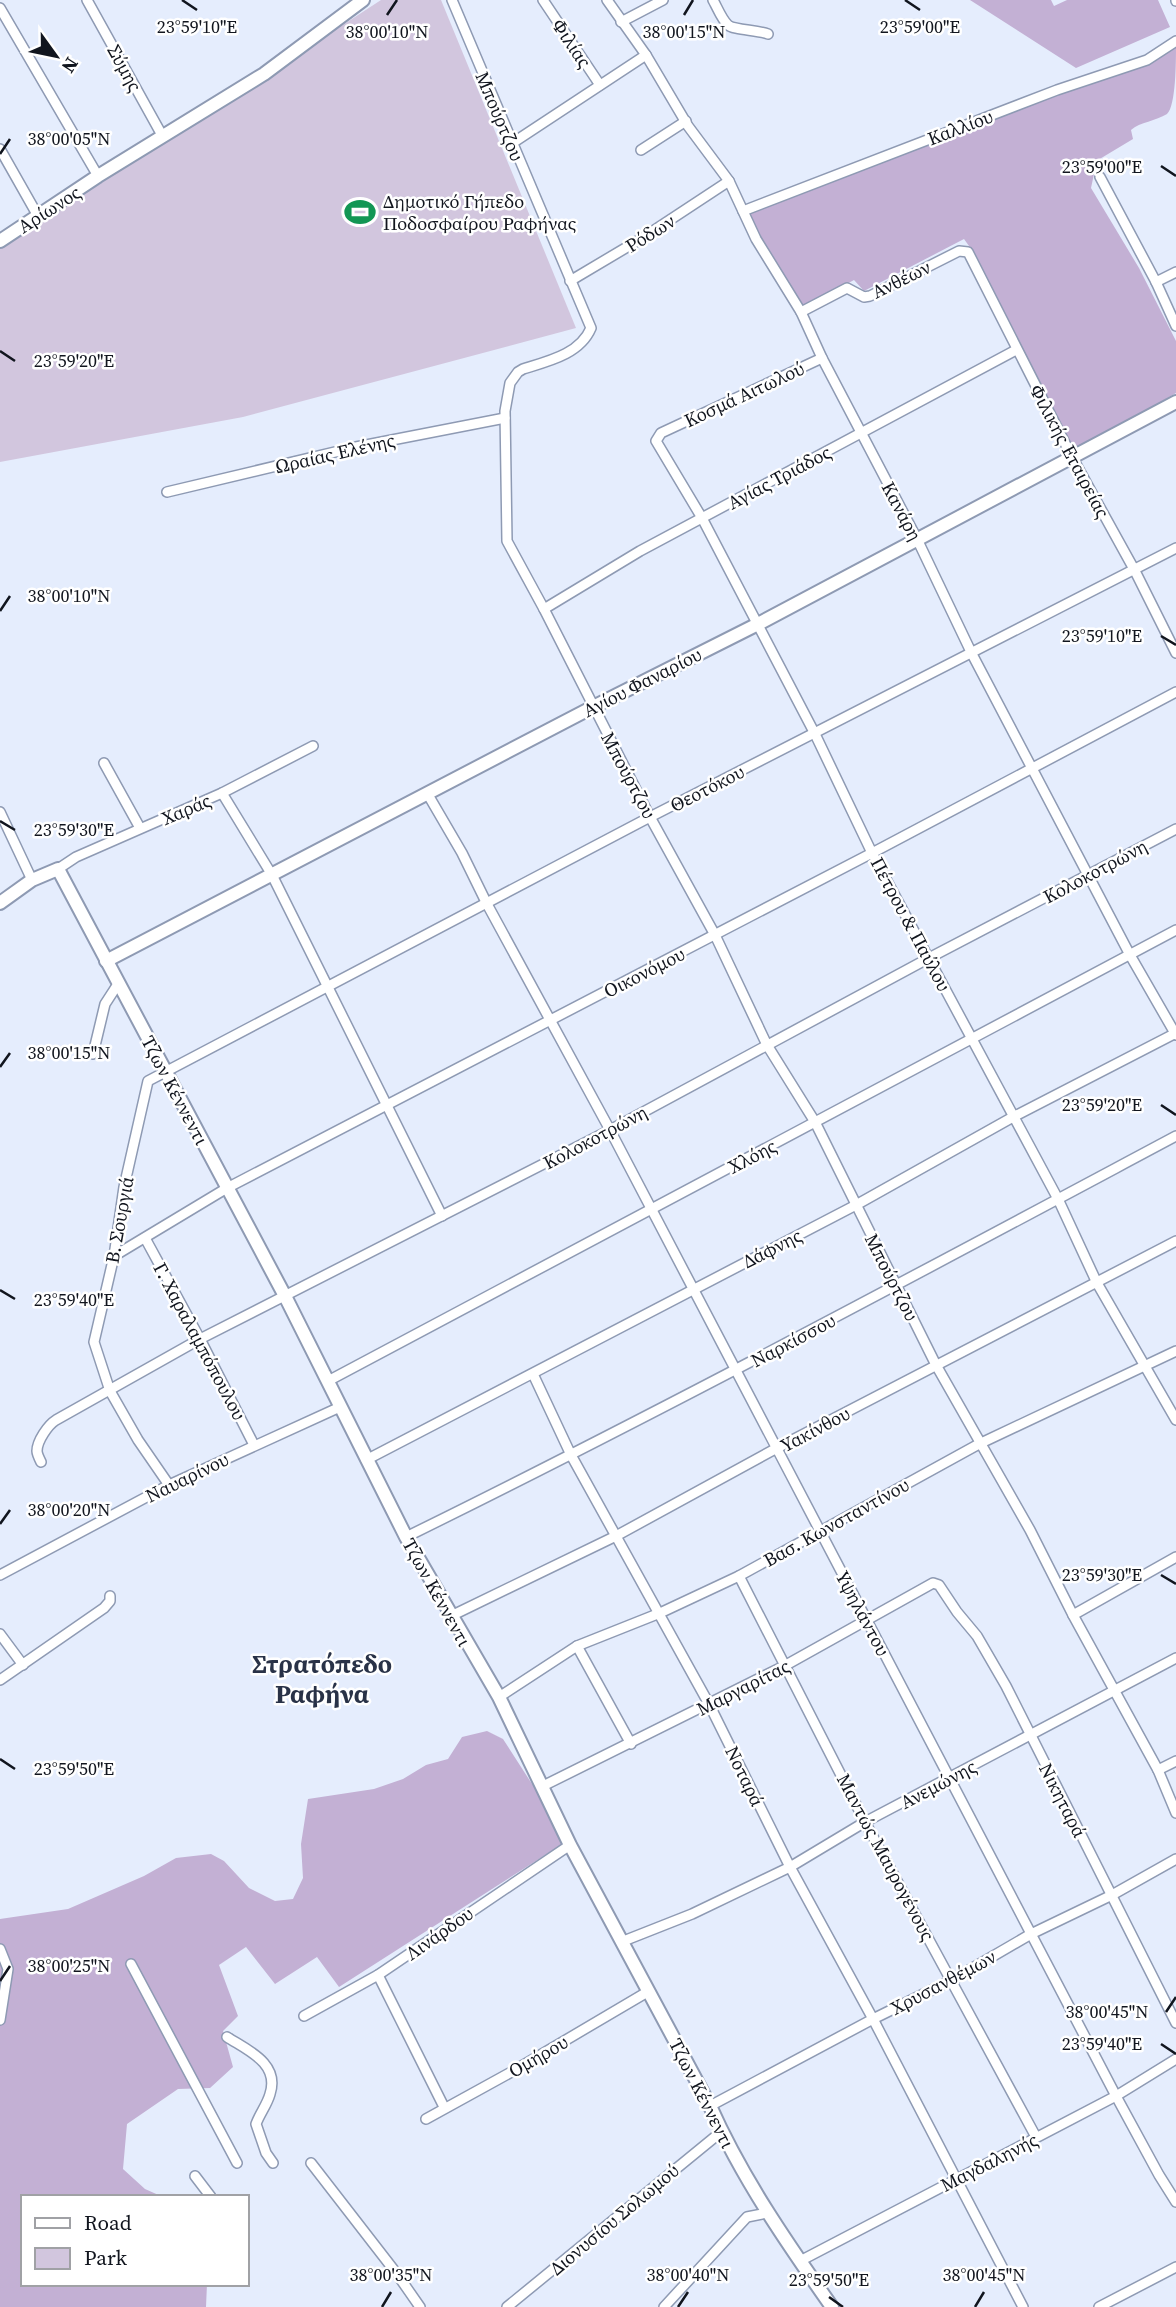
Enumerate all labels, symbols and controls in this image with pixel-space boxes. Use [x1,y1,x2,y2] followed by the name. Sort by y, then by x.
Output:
[546,13,598,73] street label: Φιλίας
[157,14,237,39] text: 23°59'10"E
[880,14,960,39] text: 23°59'00"E
[346,19,428,44] text: 38°00'10"N
[643,19,725,44] text: 38°00'15"N
[21,21,91,91] north arrow
[101,40,149,96] street label: Σύμης
[55,52,85,78] text: N
[470,67,530,165] street label: Μπούρτζου
[924,103,996,151] street label: Καλλίου
[28,126,110,151] text: 38°00'05"N
[1062,154,1142,179] text: 23°59'00"E
[12,179,86,239] street label: Αρίωνος
[383,188,576,236] place label: Δημοτικό Γήπεδο Ποδοσφαίρου Ραφήνας
[343,195,377,229] sports icon: Δημοτικό Γήπεδο Ποδοσφαίρου Ραφήνας
[620,208,680,258] street label: Ρόδων
[867,254,935,304] street label: Ανθέων
[34,348,114,373] text: 23°59'20"E
[680,355,808,433] street label: Κοσμά Αιτωλού
[1024,380,1116,522] street label: Φιλικής Εταιρείας
[273,427,397,479] street label: Ωραίας Ελένης
[723,439,835,515] street label: Αγίας Τριάδος
[876,477,928,545] street label: Κανάρη
[28,583,110,608] text: 38°00'10"N
[1062,623,1142,648] text: 23°59'10"E
[578,641,706,723] street label: Αγίου Φαναρίου
[595,727,663,823] street label: Μπούρτζου
[665,758,749,818] street label: Θεοτόκου
[157,787,215,831] street label: Χαράς
[34,817,114,842] text: 23°59'30"E
[1038,833,1152,909] street label: Κολοκοτρώνη
[865,852,957,996] street label: Πέτρου & Παύλου
[599,940,689,1004] street label: Οικονόμου
[135,1031,215,1150] street label: Τζων Κέννεντι
[28,1040,110,1065] text: 38°00'15"N
[1062,1092,1142,1117] text: 23°59'20"E
[538,1099,652,1175] street label: Κολοκοτρώνη
[723,1132,781,1180] street label: Χλόης
[99,1174,139,1265] street label: Β. Σουργιά
[738,1222,806,1274] street label: Δάφνης
[859,1229,925,1325] street label: Μπούρτζου
[147,1258,253,1424] street label: Γ. Χαραλαμπόπουλου
[34,1287,114,1312] text: 23°59'40"E
[746,1307,840,1373] street label: Ναρκίσσου
[776,1400,854,1458] street label: Υακίνθου
[141,1446,233,1508] street label: Ναυαρίνου
[758,1471,914,1573] street label: Βασ. Κωνσταντίνου
[28,1497,110,1522] text: 38°00'20"N
[397,1533,478,1651] street label: Τζων Κέννεντι
[1062,1562,1142,1587] text: 23°59'30"E
[830,1566,896,1660] street label: Υψηλάντου
[252,1646,392,1712] district label: Στρατόπεδο Ραφήνα
[692,1652,794,1722] street label: Μαργαρίτας
[719,1742,771,1811] street label: Νοταρά
[895,1753,981,1815] street label: Ανεμώνης
[34,1756,114,1781] text: 23°59'50"E
[1033,1758,1093,1842] street label: Νικηταρά
[831,1769,941,1945] street label: Μαντώς Μαυρογένους
[400,1900,478,1966] street label: Λινάρδου
[886,1943,1000,2021] street label: Χρυσανθέμων
[28,1953,110,1978] text: 38°00'25"N
[1066,1999,1148,2024] text: 38°00'45"N
[503,2029,573,2083] street label: Ομήρου
[1062,2031,1142,2056] text: 23°59'40"E
[663,2034,741,2153] street label: Τζων Κέννεντι
[936,2126,1042,2198] street label: Μαγδαληνής
[544,2157,684,2281] street label: Διονυσίου Σολωμού
[21,2195,248,2286] legend
[84,2208,132,2237] text: Road
[84,2243,128,2272] text: Park
[350,2262,432,2287] text: 38°00'35"N
[647,2262,729,2287] text: 38°00'40"N
[943,2262,1025,2287] text: 38°00'45"N
[789,2267,869,2292] text: 23°59'50"E

